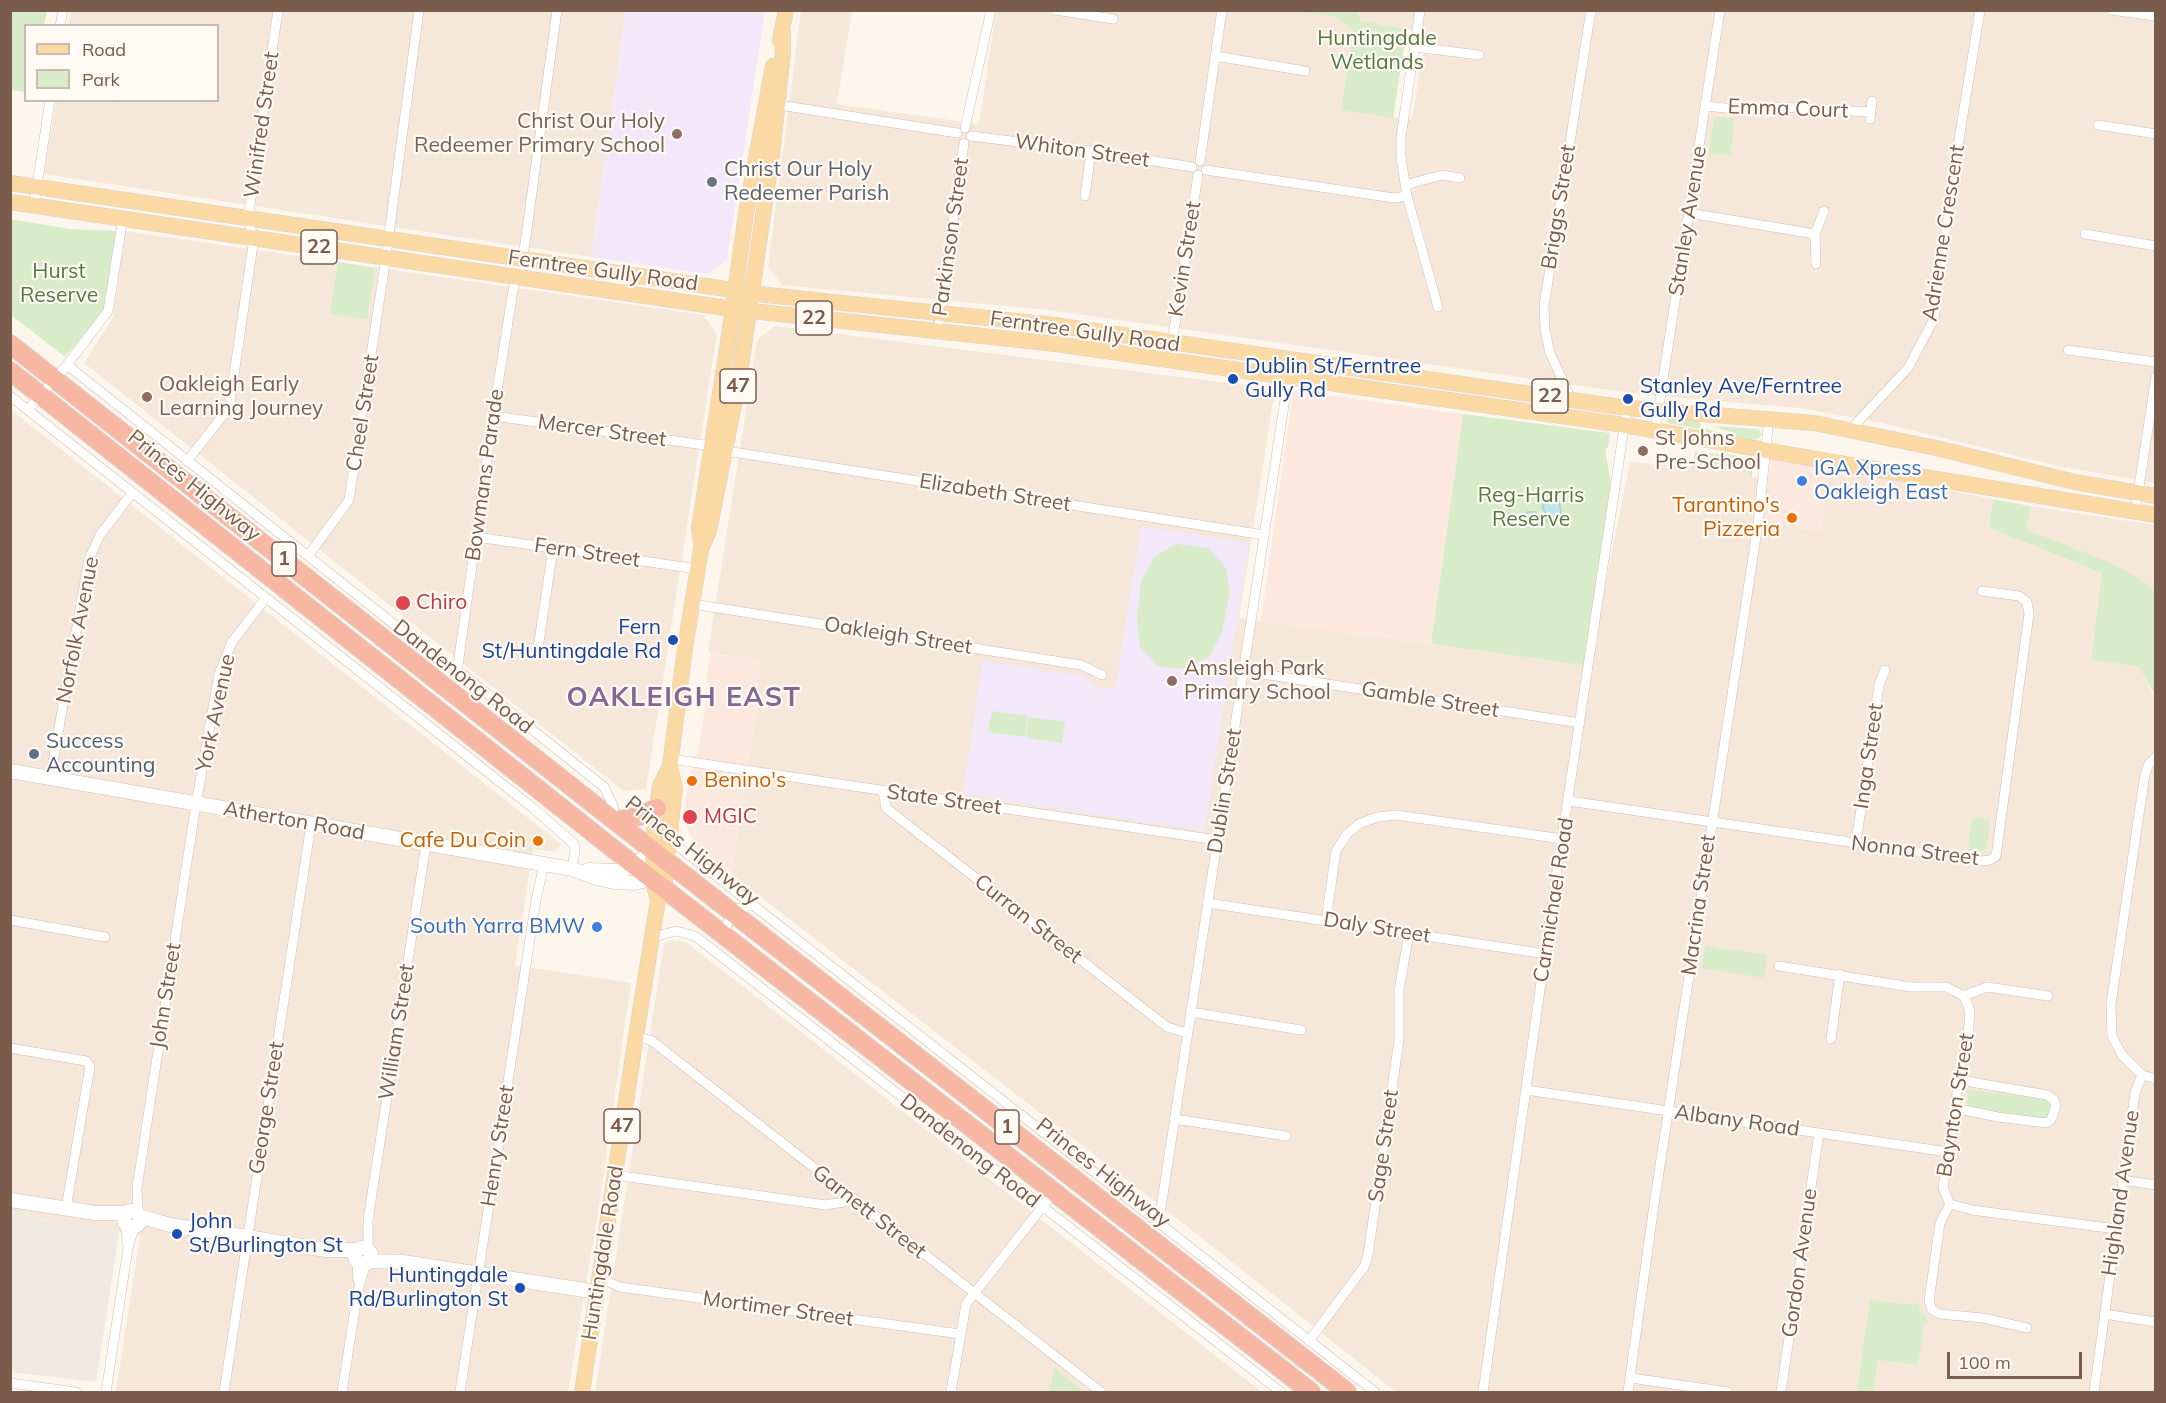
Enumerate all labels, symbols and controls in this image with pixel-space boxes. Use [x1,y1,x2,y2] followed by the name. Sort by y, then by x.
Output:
[24,24,219,102] legend
[1317,26,1437,76] park label: Huntingdale Wetlands
[82,38,126,61] text: Road
[239,50,285,200] street label: Winifred Street
[82,68,120,91] text: Park
[1727,94,1849,124] street label: Emma Court
[414,109,665,159] place label: Christ Our Holy Redeemer Primary School
[670,127,684,141] marker: Christ Our Holy Redeemer Primary School
[1013,129,1151,173] street label: Whiton Street
[1537,143,1581,271] street label: Briggs Street
[1918,143,1970,323] street label: Adrienne Crescent
[1664,144,1712,298] street label: Stanley Avenue
[927,156,975,318] street label: Parkinson Street
[724,157,889,207] place label: Christ Our Holy Redeemer Parish
[705,175,719,189] marker: Christ Our Holy Redeemer Parish
[1163,200,1207,318] street label: Kevin Street
[301,230,337,264] road number: 22
[506,245,700,297] street label: Ferntree Gully Road
[20,259,98,309] park label: Hurst Reserve
[796,301,832,335] road number: 22
[988,306,1182,358] street label: Ferntree Gully Road
[341,353,385,473] street label: Cheel Street
[1245,354,1421,404] place label: Dublin St/Ferntree Gully Rd
[720,369,756,403] road number: 47
[159,372,323,422] place label: Oakleigh Early Learning Journey
[1226,372,1240,386] marker: Dublin St/Ferntree Gully Rd
[1640,374,1842,424] place label: Stanley Ave/Ferntree Gully Rd
[1532,379,1568,413] road number: 22
[460,387,510,563] street label: Bowmans Parade
[140,390,154,404] marker: Oakleigh Early Learning Journey
[1621,392,1635,406] marker: Stanley Ave/Ferntree Gully Rd
[536,409,668,453] street label: Mercer Street
[123,425,265,547] street label: Princes Highway
[1655,426,1761,476] place label: St Johns Pre-School
[1636,444,1650,458] marker: St Johns Pre-School
[1814,456,1948,506] place label: IGA Xpress Oakleigh East
[917,469,1073,517] street label: Elizabeth Street
[1795,474,1809,488] marker: IGA Xpress Oakleigh East
[1478,483,1584,533] park label: Reg-Harris Reserve
[1672,493,1780,543] place label: Tarantino's Pizzeria
[1785,511,1799,525] marker: Tarantino's Pizzeria
[533,533,641,573] street label: Fern Street
[272,542,296,576] road number: 1
[51,554,105,706] street label: Norfolk Avenue
[416,590,467,616] place label: Chiro
[394,594,412,612] marker: Chiro
[822,612,974,660] street label: Oakleigh Street
[388,614,538,740] street label: Dandenong Road
[482,615,661,665] place label: Fern St/Huntingdale Rd
[666,633,680,647] marker: Fern St/Huntingdale Rd
[191,652,241,774] street label: York Avenue
[1184,656,1331,706] place label: Amsleigh Park Primary School
[1165,674,1179,688] marker: Amsleigh Park Primary School
[1359,677,1501,723] street label: Gamble Street
[566,682,802,714] district label: OAKLEIGH EAST
[1849,701,1889,811] street label: Inga Street
[1203,727,1247,855] street label: Dublin Street
[46,729,155,779] place label: Success Accounting
[27,747,41,761] marker: Success Accounting
[704,768,786,794] place label: Benino's
[685,774,699,788] marker: Benino's
[885,780,1003,820] street label: State Street
[620,791,764,911] street label: Princes Highway
[221,796,367,846] street label: Atherton Road
[704,804,757,830] place label: MGIC
[681,808,699,826] marker: MGIC
[1529,816,1579,984] street label: Carmichael Road
[399,828,526,854] place label: Cafe Du Coin
[1850,831,1980,871] street label: Nonna Street
[1677,833,1721,977] street label: Macrina Street
[531,834,545,848] marker: Cafe Du Coin
[969,869,1087,969] street label: Curran Street
[1322,907,1432,949] street label: Daly Street
[410,914,585,940] place label: South Yarra BMW
[590,920,604,934] marker: South Yarra BMW
[145,941,187,1051] street label: John Street
[374,962,420,1102] street label: William Street
[1932,1031,1980,1179] street label: Baynton Street
[244,1040,290,1176] street label: George Street
[476,1083,520,1209] street label: Henry Street
[895,1088,1045,1214] street label: Dandenong Road
[1364,1088,1404,1204] street label: Sage Street
[1673,1100,1801,1142] street label: Albany Road
[2097,1108,2145,1278] street label: Highland Avenue
[604,1109,640,1143] road number: 47
[995,1110,1019,1144] road number: 1
[1031,1113,1175,1233] street label: Princes Highway
[807,1160,931,1264] street label: Garnett Street
[577,1164,629,1342] street label: Huntingdale Road
[1777,1187,1823,1339] street label: Gordon Avenue
[189,1209,343,1259] place label: John St/Burlington St
[170,1227,184,1241] marker: John St/Burlington St
[349,1263,508,1313] place label: Huntingdale Rd/Burlington St
[513,1281,527,1295] marker: Huntingdale Rd/Burlington St
[701,1286,855,1332] street label: Mortimer Street
[1950,1340,2085,1378] scale bar
[1958,1351,2011,1374] text: 100 m

